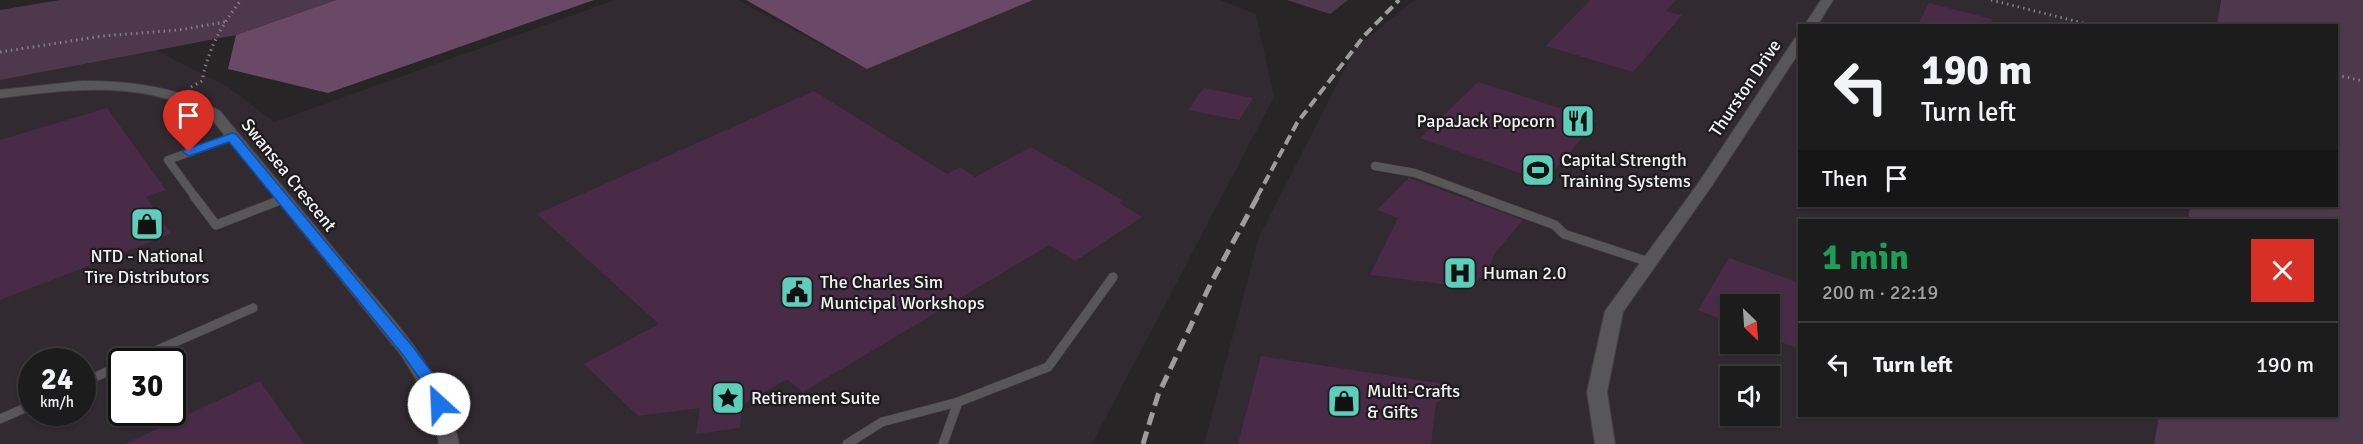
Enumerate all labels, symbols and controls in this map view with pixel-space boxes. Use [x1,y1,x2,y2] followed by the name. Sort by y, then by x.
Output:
[1704,35,1786,141] street label: Thurston Drive
[1921,45,2032,96] text: 190 m
[1822,48,1900,126] icon: left
[163,90,214,152] pin
[1921,96,2016,129] text: Turn left
[172,99,205,132] icon: arrive
[1560,103,1596,139] restaurant icon: PapaJack Popcorn
[1416,110,1555,132] place label: PapaJack Popcorn
[237,114,341,236] street label: Swansea Crescent
[1561,149,1691,192] place label: Capital Strength Training Systems
[1520,152,1556,188] sports icon: Capital Strength Training Systems
[1880,162,1913,195] icon: arrive
[1822,165,1868,192] text: Then
[129,206,165,242] shop icon: NTD - National Tire Distributors
[1822,235,1909,280] text: 1 min
[2251,239,2314,302] button: close
[85,245,210,288] place label: NTD - National Tire Distributors
[1442,255,1478,291] hospital icon: Human 2.0
[1483,262,1566,284] place label: Human 2.0
[820,271,985,314] place label: The Charles Sim Municipal Workshops
[779,274,815,310] public building icon: The Charles Sim Municipal Workshops
[1822,280,1938,305] text: 200 m · 22:19
[1720,294,1780,354] north arrow
[1720,294,1780,426] map controls
[108,348,186,426] speed limit sign: 30
[1822,348,1855,381] icon: left
[1873,351,1953,378] text: Turn left
[2256,351,2314,378] text: 190 m
[41,361,73,398] text: 24
[1720,366,1780,426] button: sound
[407,372,471,436] position arrow
[710,380,746,416] place icon: Retirement Suite
[1367,380,1460,423] place label: Multi-Crafts & Gifts
[1326,383,1362,419] shop icon: Multi-Crafts & Gifts
[751,387,880,409] place label: Retirement Suite
[40,393,74,411] text: km/h

